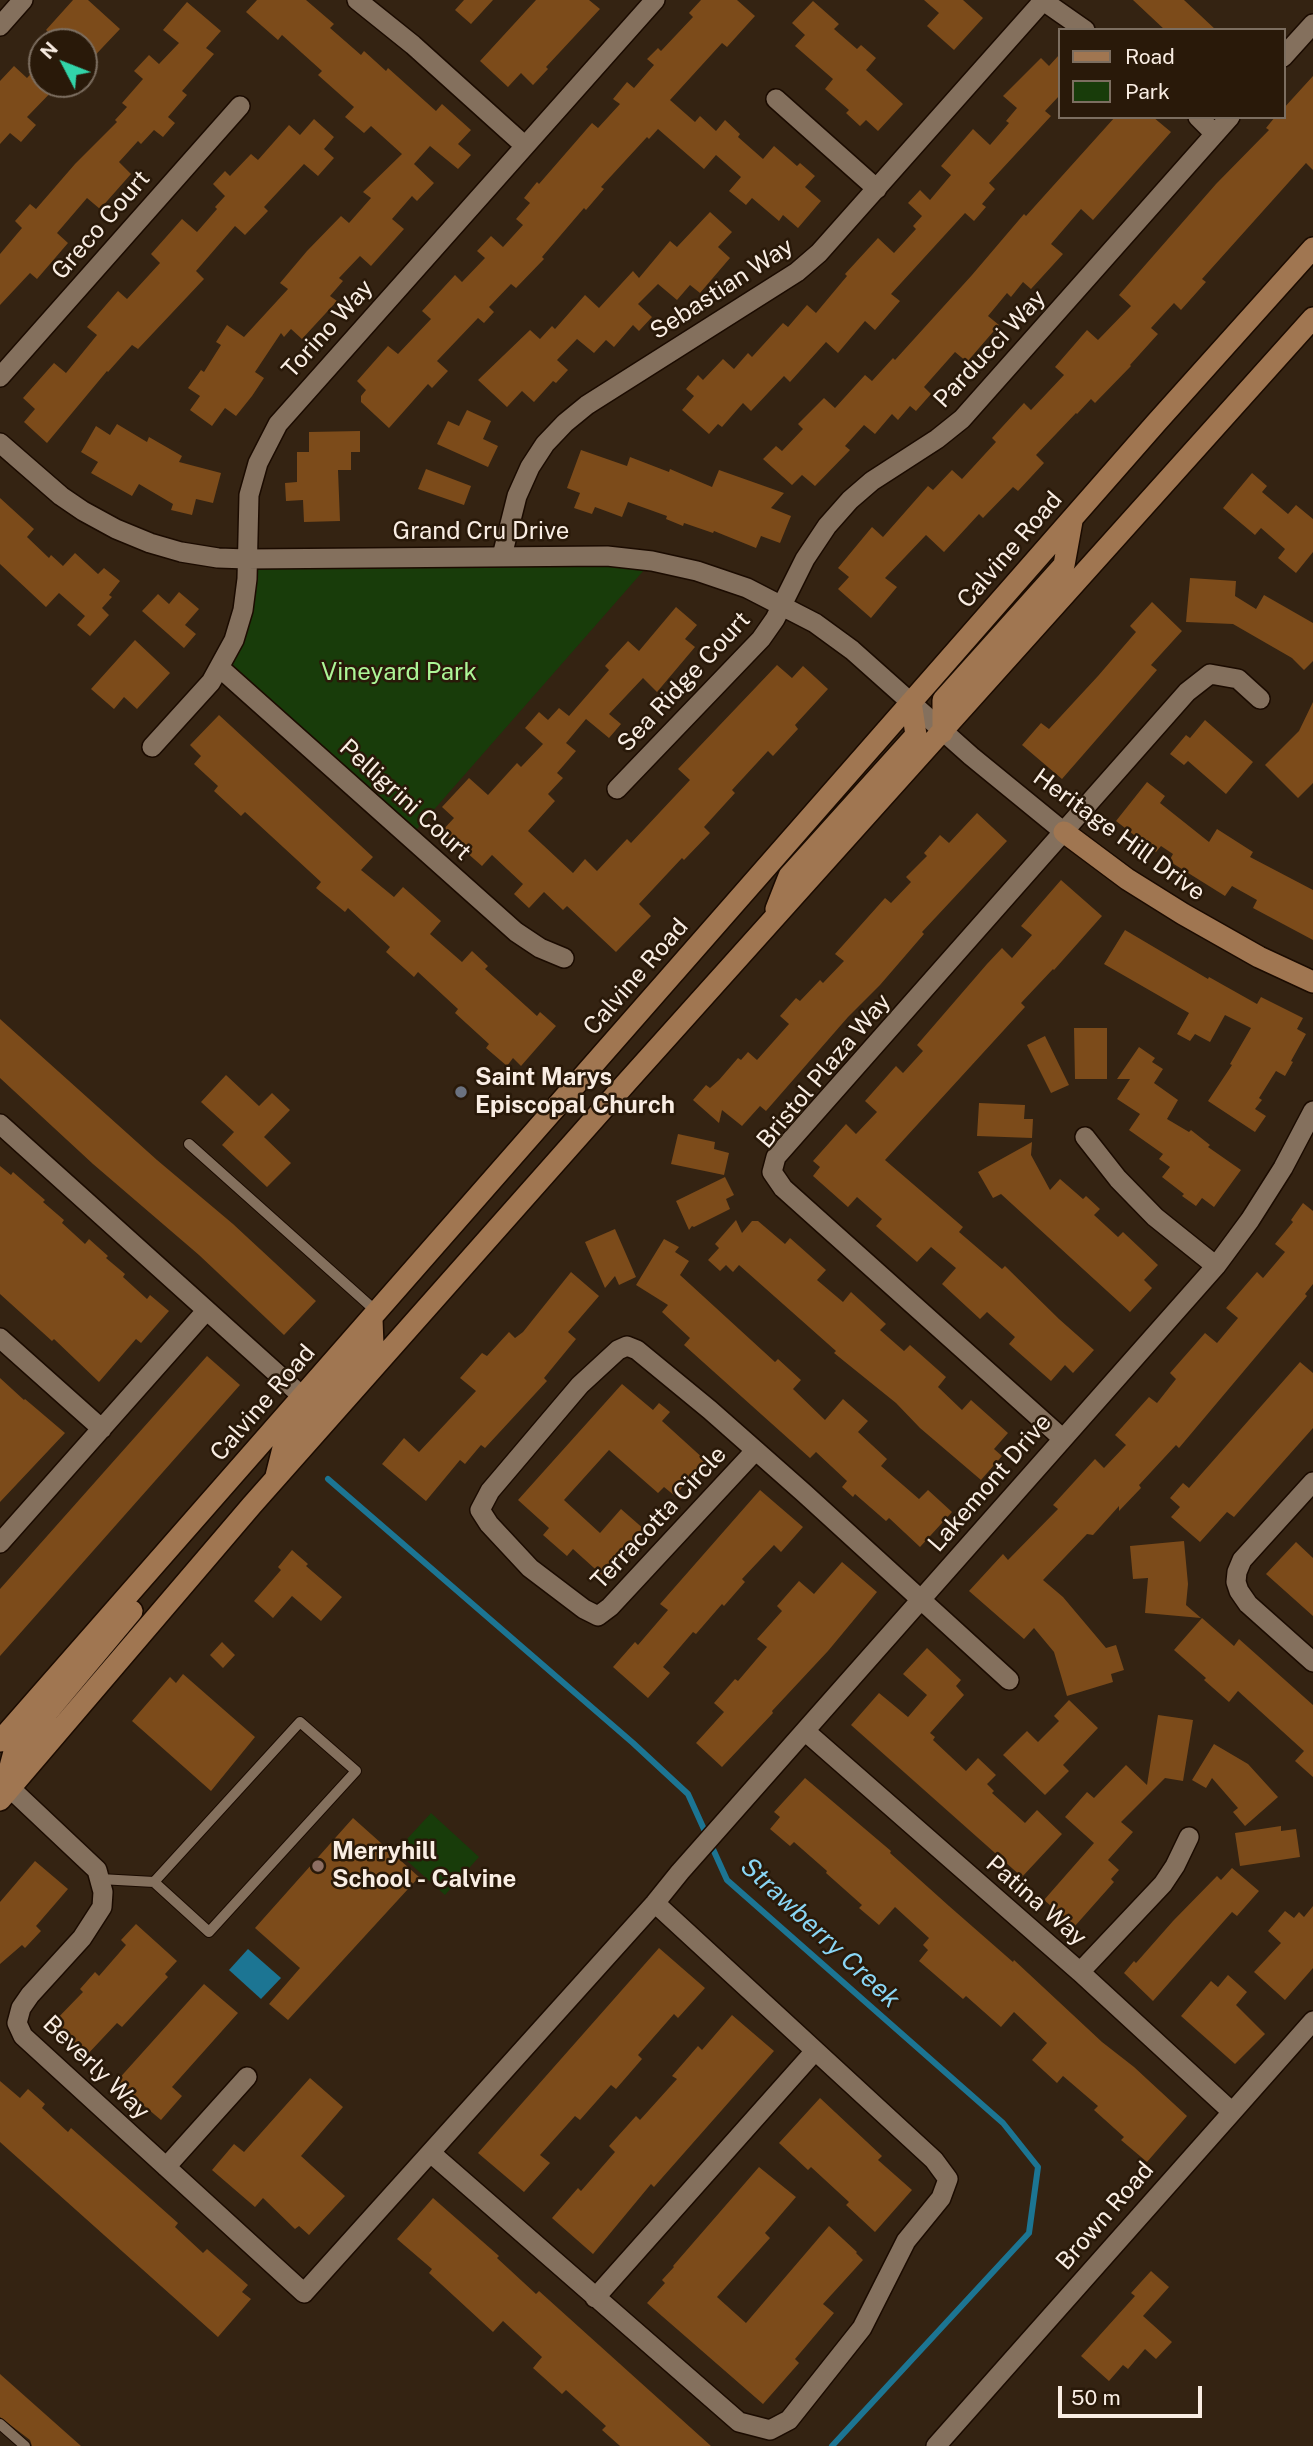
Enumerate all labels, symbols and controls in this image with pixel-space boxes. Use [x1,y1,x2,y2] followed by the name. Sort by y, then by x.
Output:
[28,28,98,98] north arrow
[1058,28,1285,119] legend
[36,37,62,63] text: N
[1125,44,1175,69] text: Road
[1125,79,1170,104] text: Park
[46,165,156,285] street label: Greco Court
[645,232,799,346] street label: Sebastian Way
[276,274,380,384] street label: Torino Way
[928,284,1052,414] street label: Parducci Way
[952,486,1068,614] street label: Calvine Road
[393,518,569,546] street label: Grand Cru Drive
[612,606,756,758] street label: Sea Ridge Court
[321,659,477,687] park label: Vineyard Park
[333,733,477,867] street label: Pelligrini Court
[1027,763,1211,907] street label: Heritage Hill Drive
[578,913,694,1041] street label: Calvine Road
[751,988,897,1154] street label: Bristol Plaza Way
[475,1064,675,1120] place label: Saint Marys Episcopal Church
[453,1084,469,1100] marker: Saint Marys Episcopal Church
[205,1339,321,1467] street label: Calvine Road
[922,1408,1058,1558] street label: Lakemont Drive
[585,1440,733,1596] street label: Terracotta Circle
[332,1838,516,1894] place label: Merryhill School - Calvine
[980,1850,1092,1952] street label: Patina Way
[734,1851,906,2015] water label: Strawberry Creek
[310,1858,326,1874] marker: Merryhill School - Calvine
[37,2010,155,2126] street label: Beverly Way
[1050,2156,1160,2276] street label: Brown Road
[1061,2372,1204,2416] scale bar
[1071,2385,1121,2410] text: 50 m

